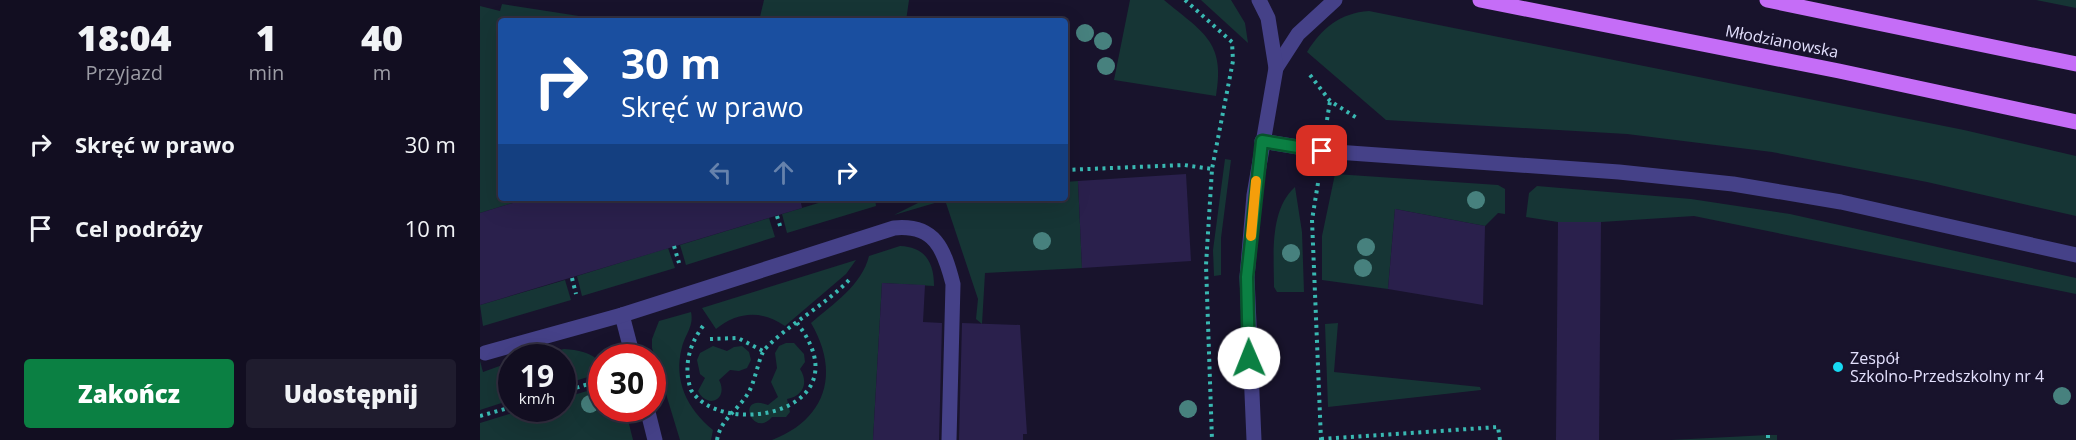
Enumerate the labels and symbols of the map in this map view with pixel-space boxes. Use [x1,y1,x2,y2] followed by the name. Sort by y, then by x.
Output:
[1723,19,1841,63] street label: Młodzianowska
[1296,125,1347,176] pin
[1217,326,1281,390] position arrow
[588,344,666,422] speed limit sign: 30
[1850,347,2044,387] place label: Zespół Szkolno-Przedszkolny nr 4
[1831,360,1845,374] marker: Zespół Szkolno-Przedszkolny nr 4

